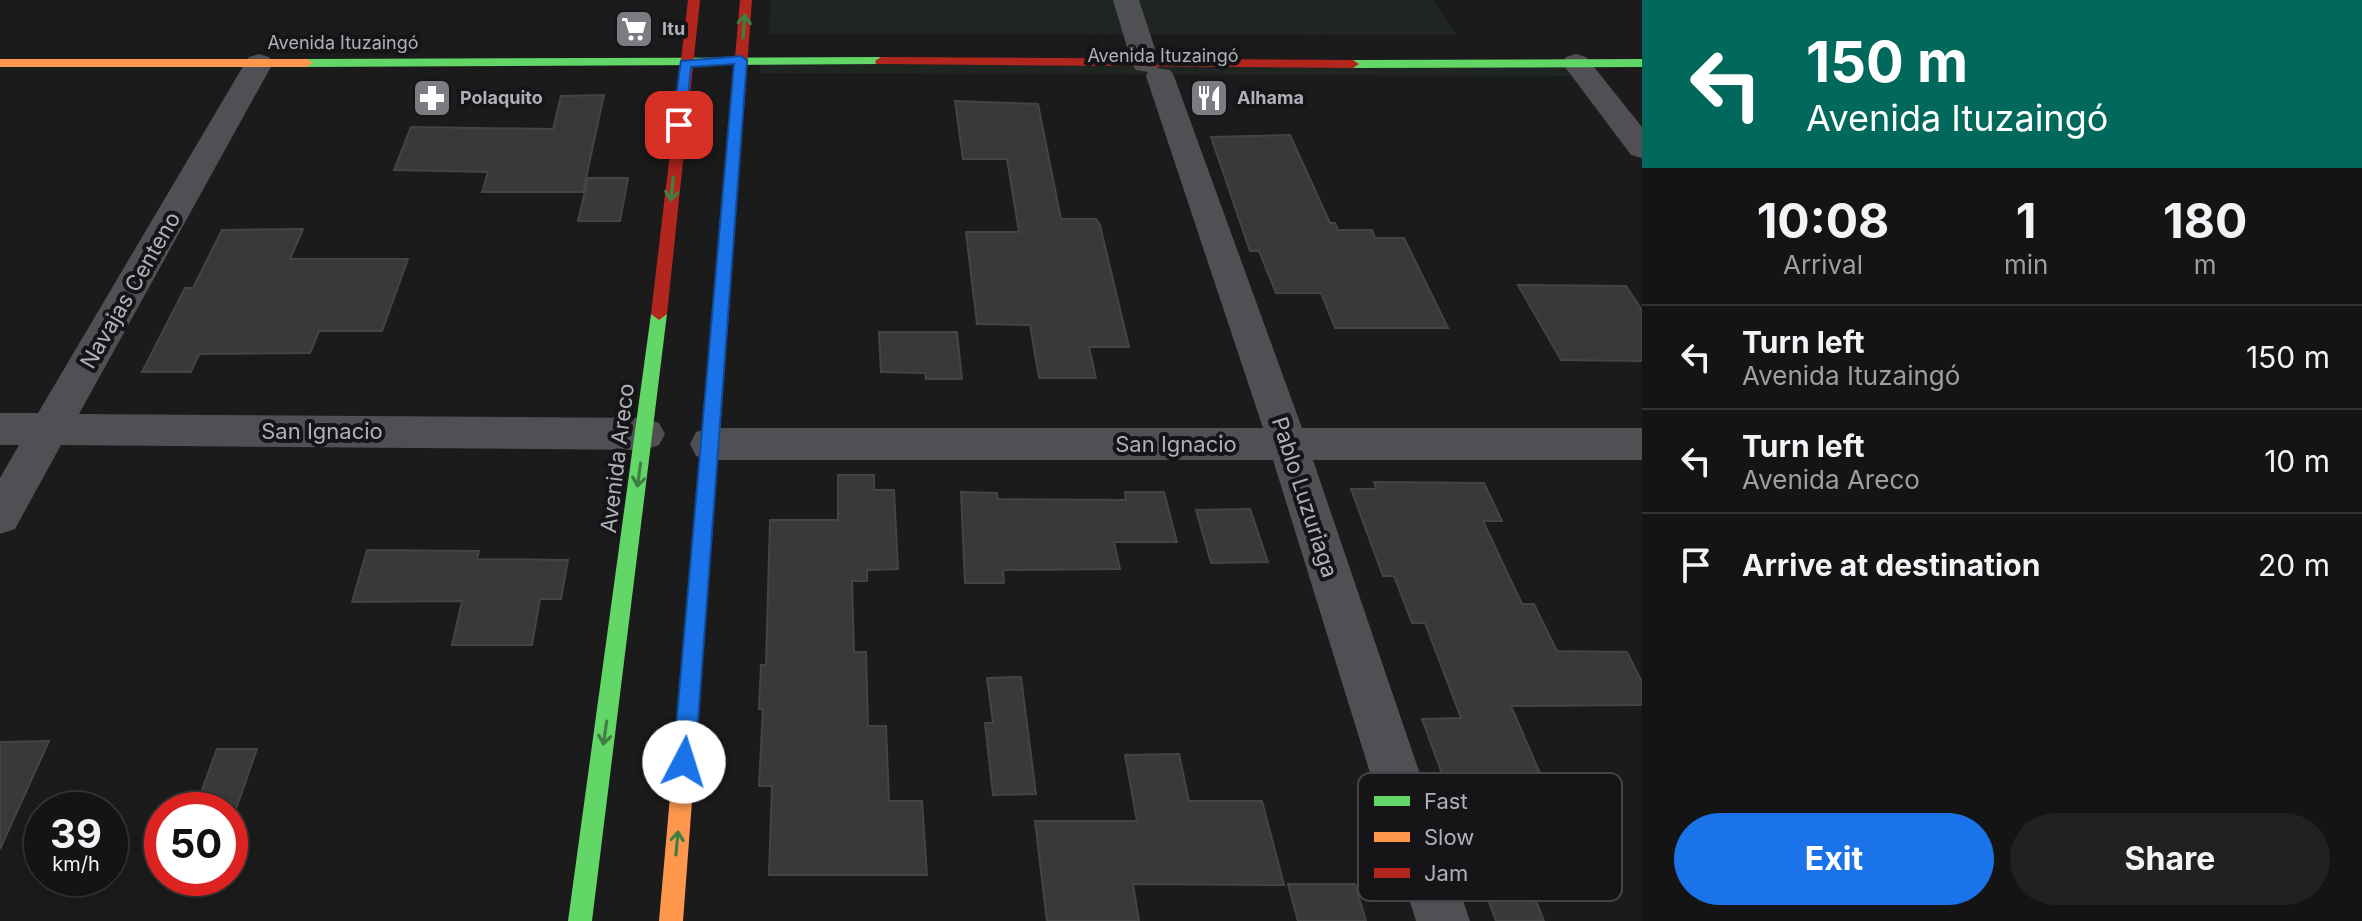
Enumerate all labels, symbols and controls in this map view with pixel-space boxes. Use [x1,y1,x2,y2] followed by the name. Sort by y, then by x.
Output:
[613,8,655,50] supermarket icon: Itu
[736,13,751,40] one-way arrow
[662,18,685,39] place label: Itu
[1806,28,1968,96] text: 150 m
[267,32,419,53] street label: Avenida Ituzaingó
[1674,32,1778,136] icon: left
[1087,45,1239,66] street label: Avenida Ituzaingó
[411,77,453,119] pharmacy icon: Polaquito
[1188,77,1230,119] restaurant icon: Alhama
[460,87,543,108] place label: Polaquito
[1237,87,1304,108] place label: Alhama
[645,91,713,159] pin
[1806,96,2108,140] text: Avenida Ituzaingó
[657,103,701,147] icon: arrive
[664,175,679,202] one-way arrow
[1757,191,1889,250] text: 10:08
[2016,191,2037,250] text: 1
[2163,191,2247,250] text: 180
[75,207,185,373] street label: Navajas Centeno
[1783,249,1863,280] text: Arrival
[2004,249,2048,280] text: min
[2194,249,2217,280] text: m
[1742,324,1864,360] text: Turn left
[1674,335,1718,379] icon: left
[2246,339,2330,375] text: 150 m
[1742,360,1960,391] text: Avenida Ituzaingó
[595,382,639,534] street label: Avenida Areco
[1267,413,1343,581] street label: Pablo Luzuriaga
[261,418,383,444] street label: San Ignacio
[1742,428,1864,464] text: Turn left
[1115,431,1237,457] street label: San Ignacio
[1674,439,1718,483] icon: left
[2264,443,2330,479] text: 10 m
[632,461,647,488] one-way arrow
[1742,464,1920,495] text: Avenida Areco
[1674,543,1718,587] icon: arrive
[1742,547,2040,583] text: Arrive at destination
[2258,547,2330,583] text: 20 m
[597,719,612,745] one-way arrow
[642,720,726,804] position arrow
[1358,773,1622,901] legend
[1424,788,1468,814] text: Fast
[144,792,248,896] speed limit sign: 50
[50,809,102,858] text: 39
[1674,813,1994,905] button: Exit
[2010,813,2330,905] button: Share
[1424,824,1474,850] text: Slow
[670,830,685,857] one-way arrow
[52,852,100,876] text: km/h
[1424,860,1468,886] text: Jam

